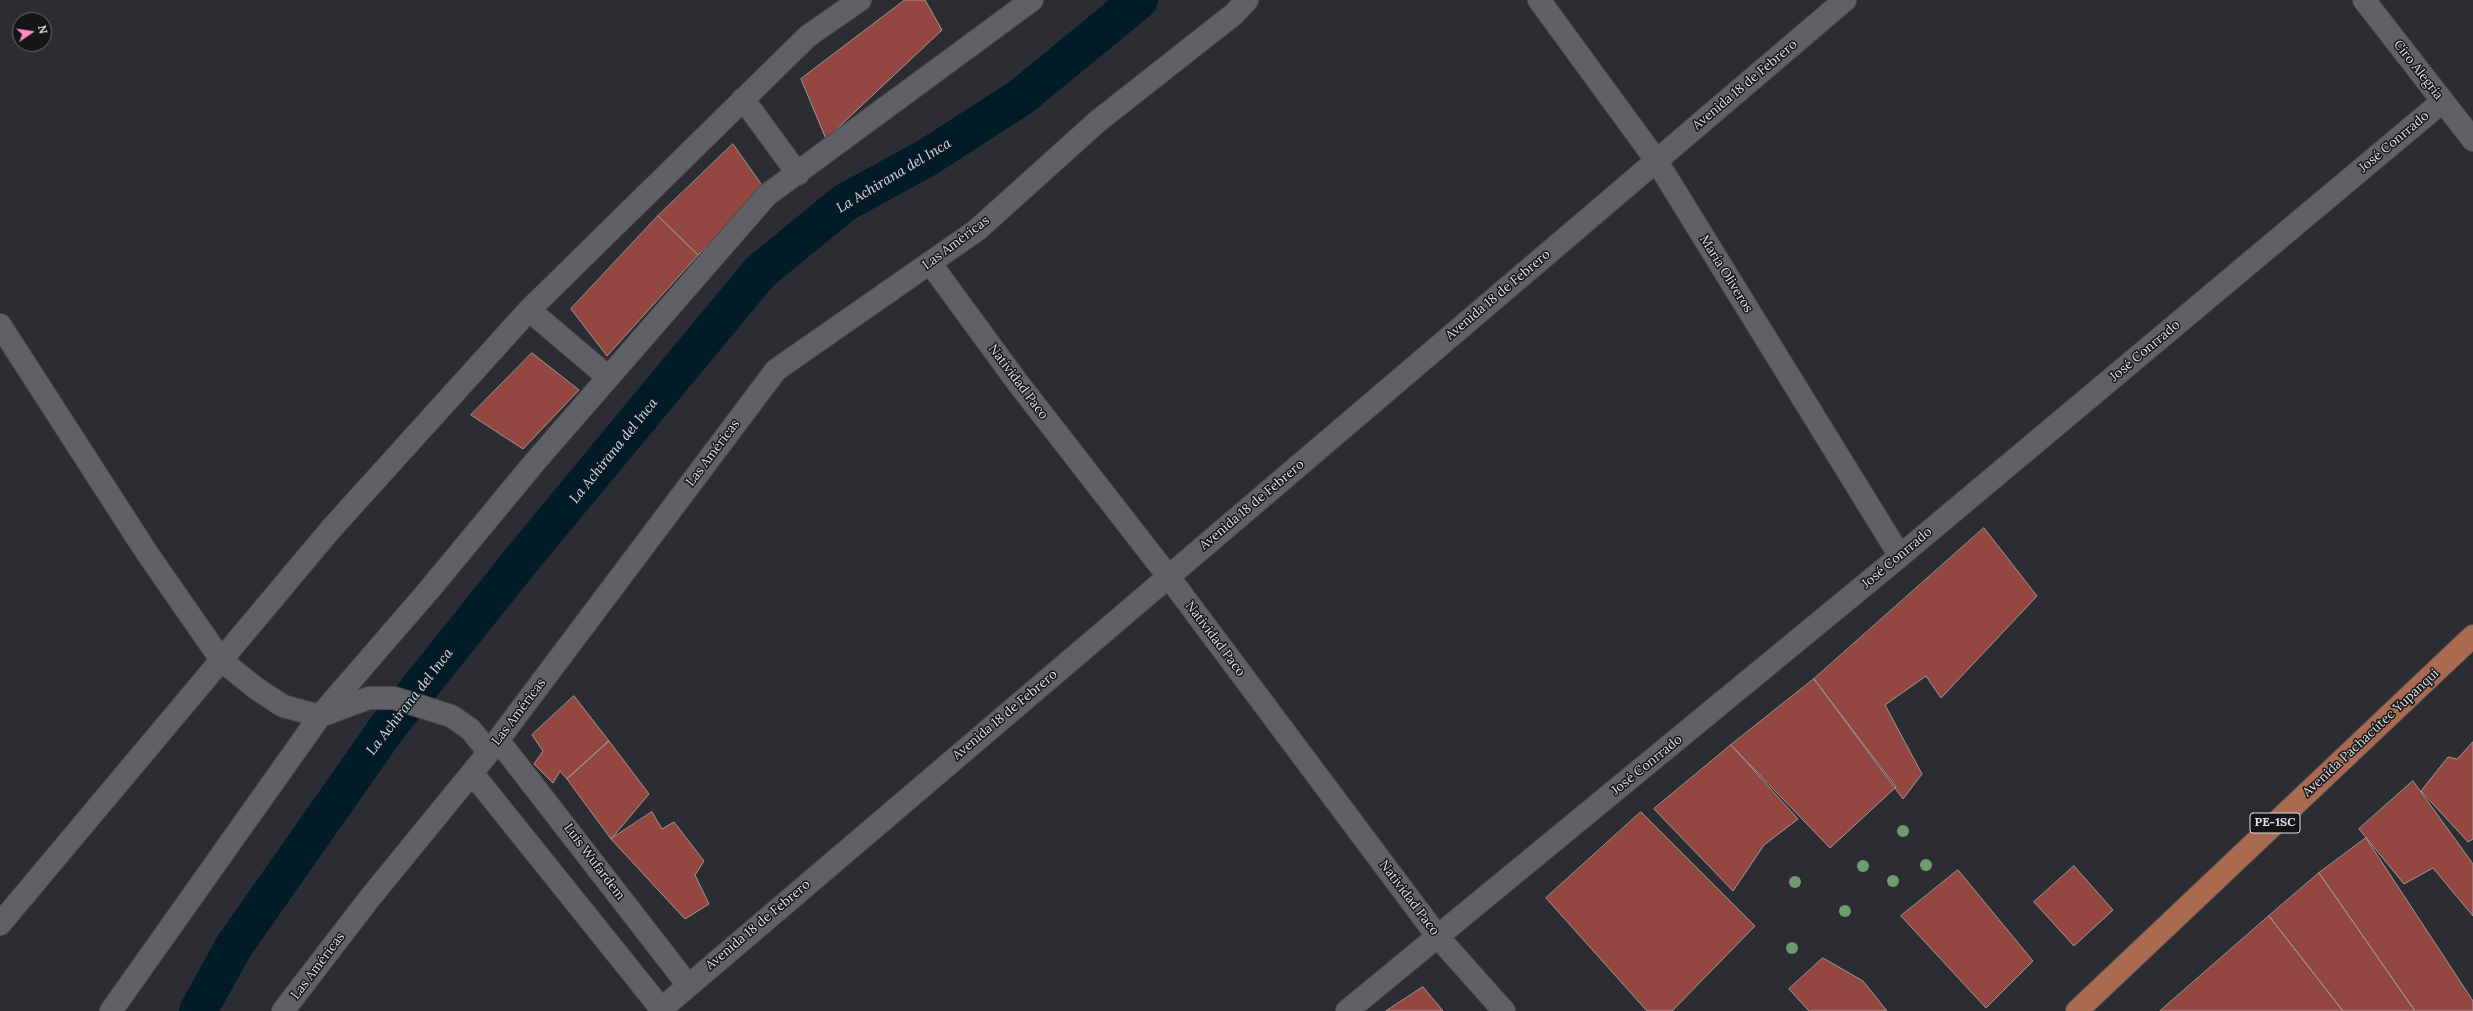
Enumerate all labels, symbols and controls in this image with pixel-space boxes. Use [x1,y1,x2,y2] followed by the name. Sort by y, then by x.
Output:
[12,12,52,52] north arrow
[35,24,50,35] text: N
[1689,37,1801,133] street label: Avenida 18 de Febrero
[2390,37,2446,103] street label: Ciro Alegría
[2356,108,2432,176] street label: José Conrrado
[834,135,954,217] water label: La Achirana del Inca
[919,213,993,273] street label: Las Américas
[1696,232,1756,316] street label: María Oliveros
[1442,247,1554,343] street label: Avenida 18 de Febrero
[2107,317,2183,385] street label: José Conrrado
[985,341,1051,423] street label: Natividad Paco
[566,395,662,507] water label: La Achirana del Inca
[683,416,743,490] street label: Las Américas
[1196,457,1308,553] street label: Avenida 18 de Febrero
[1859,524,1935,592] street label: José Conrrado
[1182,598,1248,680] street label: Natividad Paco
[363,645,457,759] water label: La Achirana del Inca
[2300,666,2442,800] street label: Avenida Pachacútec Yupanqui
[949,667,1061,763] street label: Avenida 18 de Febrero
[489,675,549,749] street label: Las Américas
[1608,732,1686,798] street label: José Conrrado
[2250,813,2300,833] road number: PE-1SC
[560,821,628,903] street label: Luis Wufardem
[1376,857,1442,939] street label: Natividad Paco
[702,877,814,973] street label: Avenida 18 de Febrero
[288,929,348,1003] street label: Las Américas

